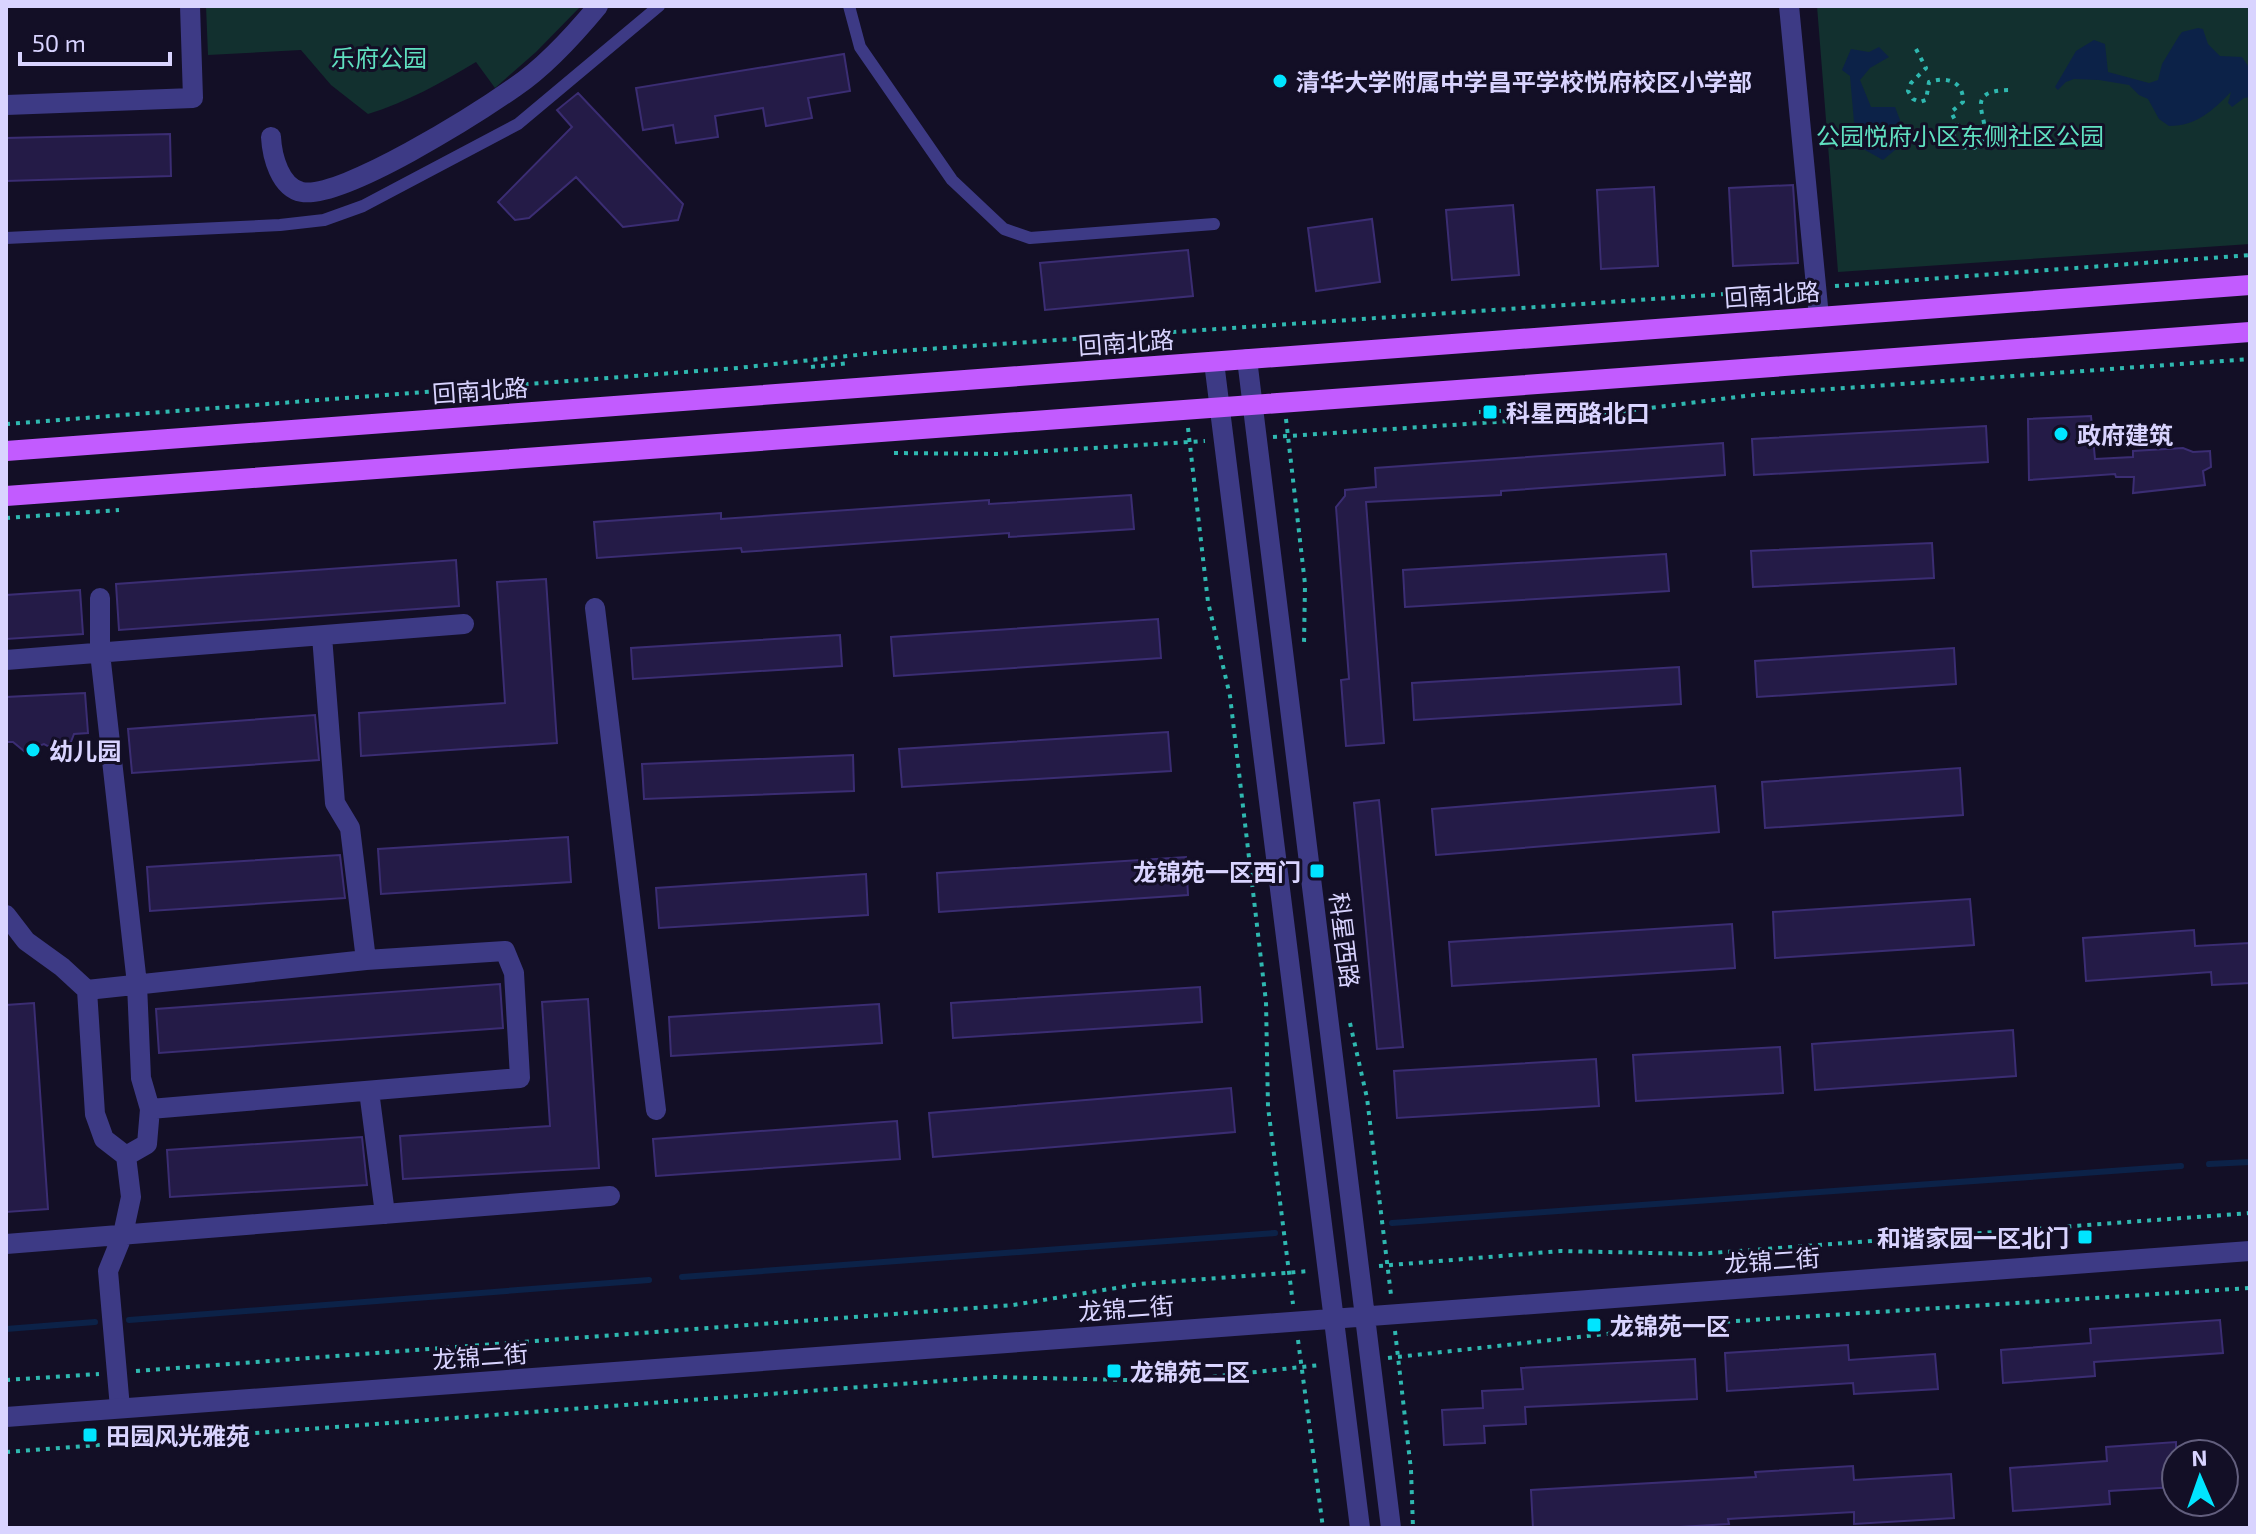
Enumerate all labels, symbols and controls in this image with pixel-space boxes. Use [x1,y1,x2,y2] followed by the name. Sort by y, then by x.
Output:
[20,16,170,66] scale bar
[32,28,86,57] text: 50 m
[331,43,427,72] park label: 乐府公园
[1296,67,1752,96] place label: 清华大学附属中学昌平学校悦府校区小学部
[1271,72,1289,90] marker: 清华大学附属中学昌平学校悦府校区小学部
[1816,121,2104,150] park label: 公园悦府小区东侧社区公园
[1723,276,1821,312] street label: 回南北路
[1077,324,1175,360] street label: 回南北路
[431,372,529,408] street label: 回南北路
[1506,398,1650,427] place label: 科星西路北口
[1481,403,1499,421] marker: 科星西路北口
[2077,420,2173,449] place label: 政府建筑
[2052,425,2070,443] marker: 政府建筑
[49,736,121,765] place label: 幼儿园
[24,741,42,759] marker: 幼儿园
[1133,857,1301,886] place label: 龙锦苑一区西门
[1308,862,1326,880] marker: 龙锦苑一区西门
[1325,891,1365,989] street label: 科星西路
[1877,1223,2069,1252] place label: 和谐家园一区北门
[2076,1228,2094,1246] marker: 和谐家园一区北门
[1723,1242,1821,1278] street label: 龙锦二街
[1077,1290,1175,1326] street label: 龙锦二街
[1610,1311,1730,1340] place label: 龙锦苑一区
[1585,1316,1603,1334] marker: 龙锦苑一区
[431,1338,529,1374] street label: 龙锦二街
[1130,1357,1250,1386] place label: 龙锦苑二区
[1105,1362,1123,1380] marker: 龙锦苑二区
[106,1421,250,1450] place label: 田园风光雅苑
[81,1426,99,1444] marker: 田园风光雅苑
[2160,1438,2240,1518] north arrow
[2191,1444,2208,1470] text: N

